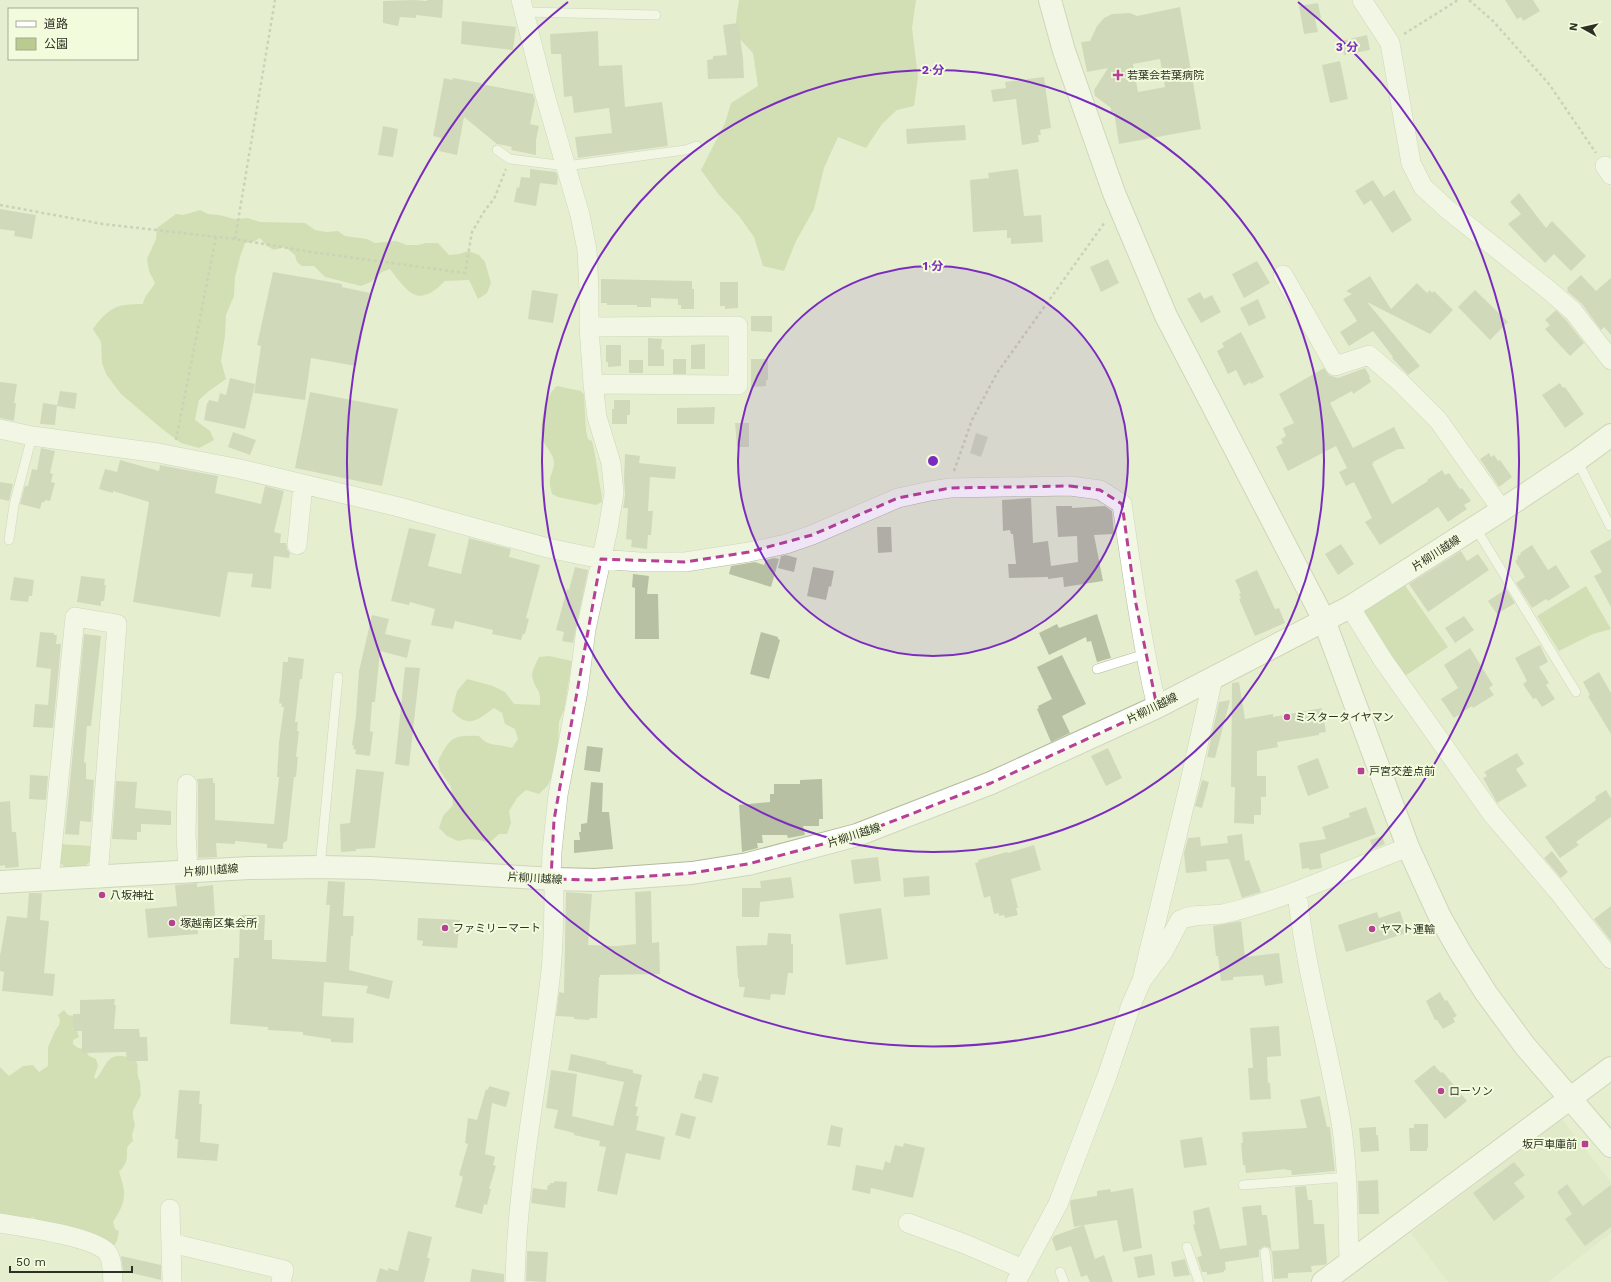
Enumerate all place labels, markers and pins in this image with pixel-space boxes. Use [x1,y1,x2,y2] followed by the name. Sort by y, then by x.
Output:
[1112,69,1124,81] marker: 若葉会若葉病院
[1127,69,1204,82] place label: 若葉会若葉病院
[926,454,940,468] centre of rings
[1295,711,1394,724] place label: ミスタータイヤマン
[1282,712,1292,722] marker: ミスタータイヤマン
[1369,765,1435,778] place label: 戸宮交差点前
[1356,766,1366,776] marker: 戸宮交差点前
[110,889,154,902] place label: 八坂神社
[97,890,107,900] marker: 八坂神社
[180,917,258,930] place label: 塚越南区集会所
[167,918,177,928] marker: 塚越南区集会所
[453,922,541,935] place label: ファミリーマート
[440,923,450,933] marker: ファミリーマート
[1380,923,1435,936] place label: ヤマト運輸
[1367,924,1377,934] marker: ヤマト運輸
[1449,1085,1493,1098] place label: ローソン
[1436,1086,1446,1096] marker: ローソン
[1522,1138,1577,1151] place label: 坂戸車庫前
[1580,1139,1590,1149] marker: 坂戸車庫前

